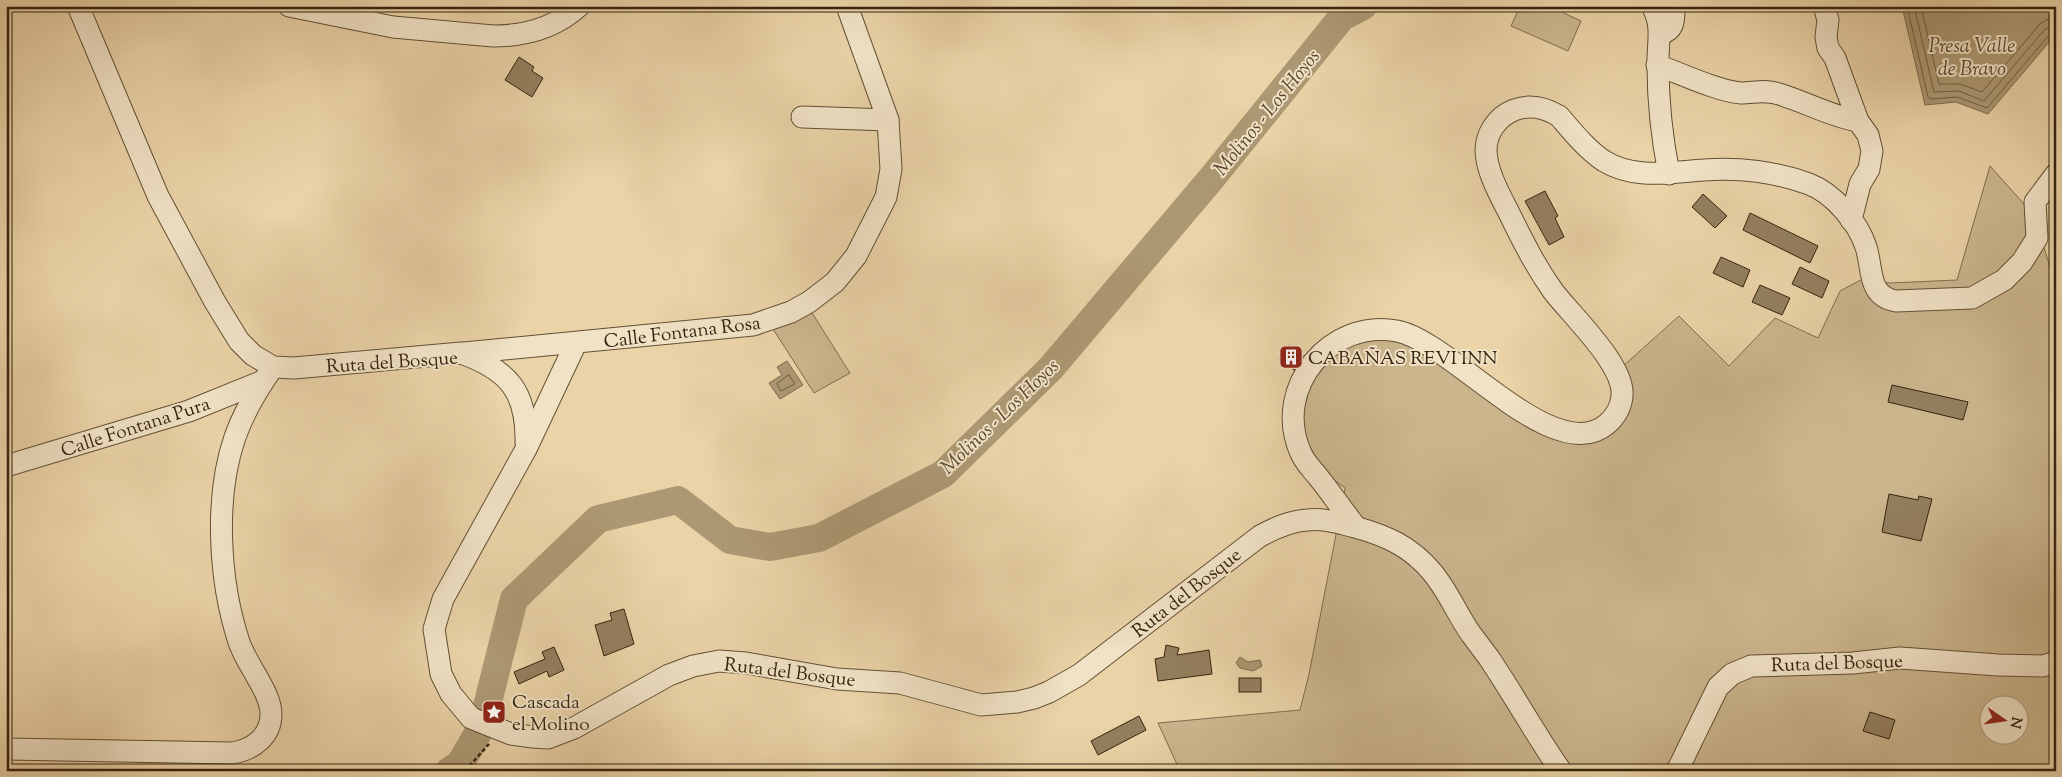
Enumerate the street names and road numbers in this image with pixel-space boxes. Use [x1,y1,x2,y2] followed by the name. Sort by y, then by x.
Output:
[602,310,762,356] street label: Calle Fontana Rosa
[325,345,459,382] street label: Ruta del Bosque
[58,391,214,465] street label: Calle Fontana Pura
[1127,543,1248,645] street label: Ruta del Bosque
[1771,649,1904,680] street label: Ruta del Bosque
[723,652,857,695] street label: Ruta del Bosque

